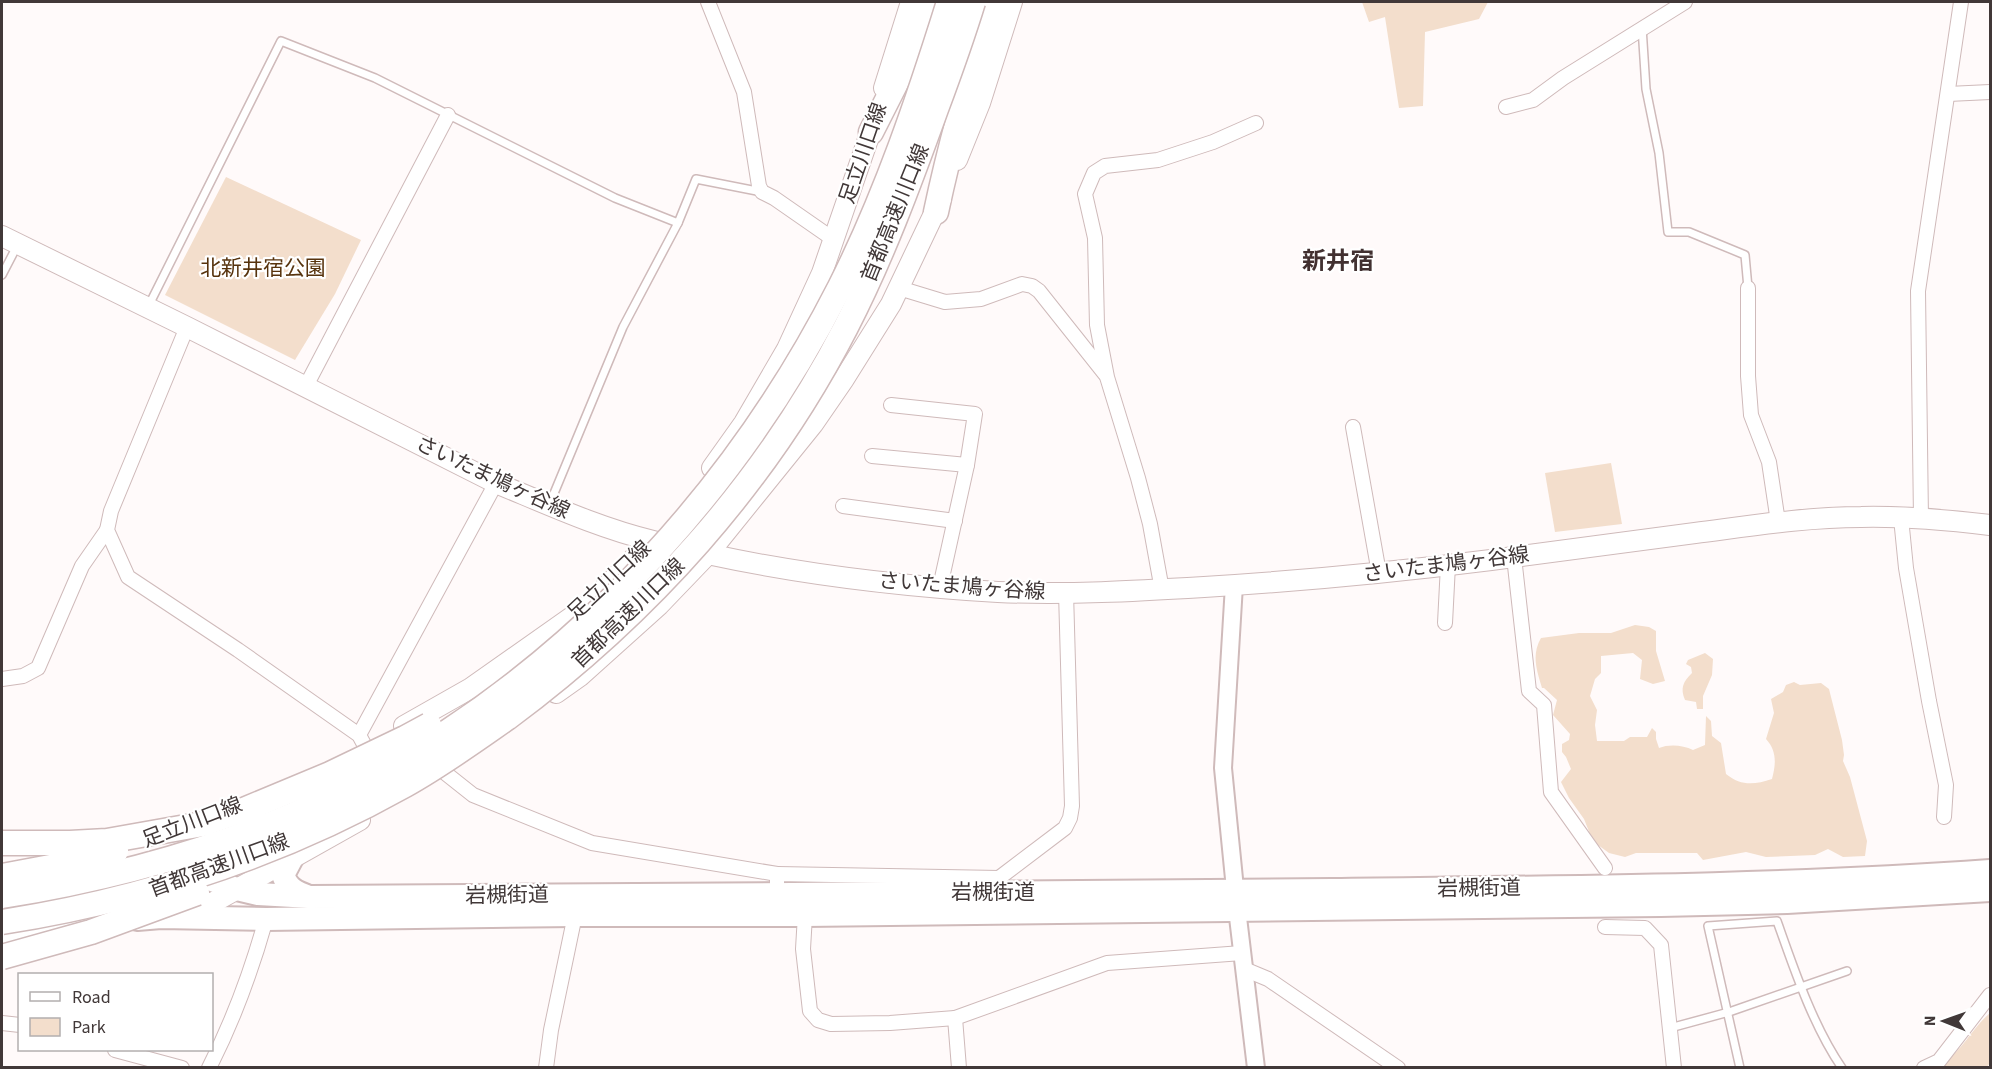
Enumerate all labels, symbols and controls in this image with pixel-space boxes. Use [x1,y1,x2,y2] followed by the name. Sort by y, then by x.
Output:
[832,98,894,208] street label: 足立川口線
[854,139,936,287] street label: 首都高速川口線
[1302,244,1374,279] district label: 新井宿
[200,253,326,283] park label: 北新井宿公園
[411,428,575,526] street label: さいたま鳩ヶ谷線
[560,533,658,627] street label: 足立川口線
[1361,539,1531,589] street label: さいたま鳩ヶ谷線
[565,551,691,675] street label: 首都高速川口線
[877,565,1047,607] street label: さいたま鳩ヶ谷線
[138,789,246,855] street label: 足立川口線
[145,826,293,904] street label: 首都高速川口線
[1437,872,1521,904] street label: 岩槻街道
[951,877,1035,907] street label: 岩槻街道
[465,879,549,911] street label: 岩槻街道
[18,973,213,1051] legend
[72,985,111,1010] text: Road
[1914,991,1974,1051] north arrow
[72,1015,106,1040] text: Park
[1919,1015,1941,1026] text: N

